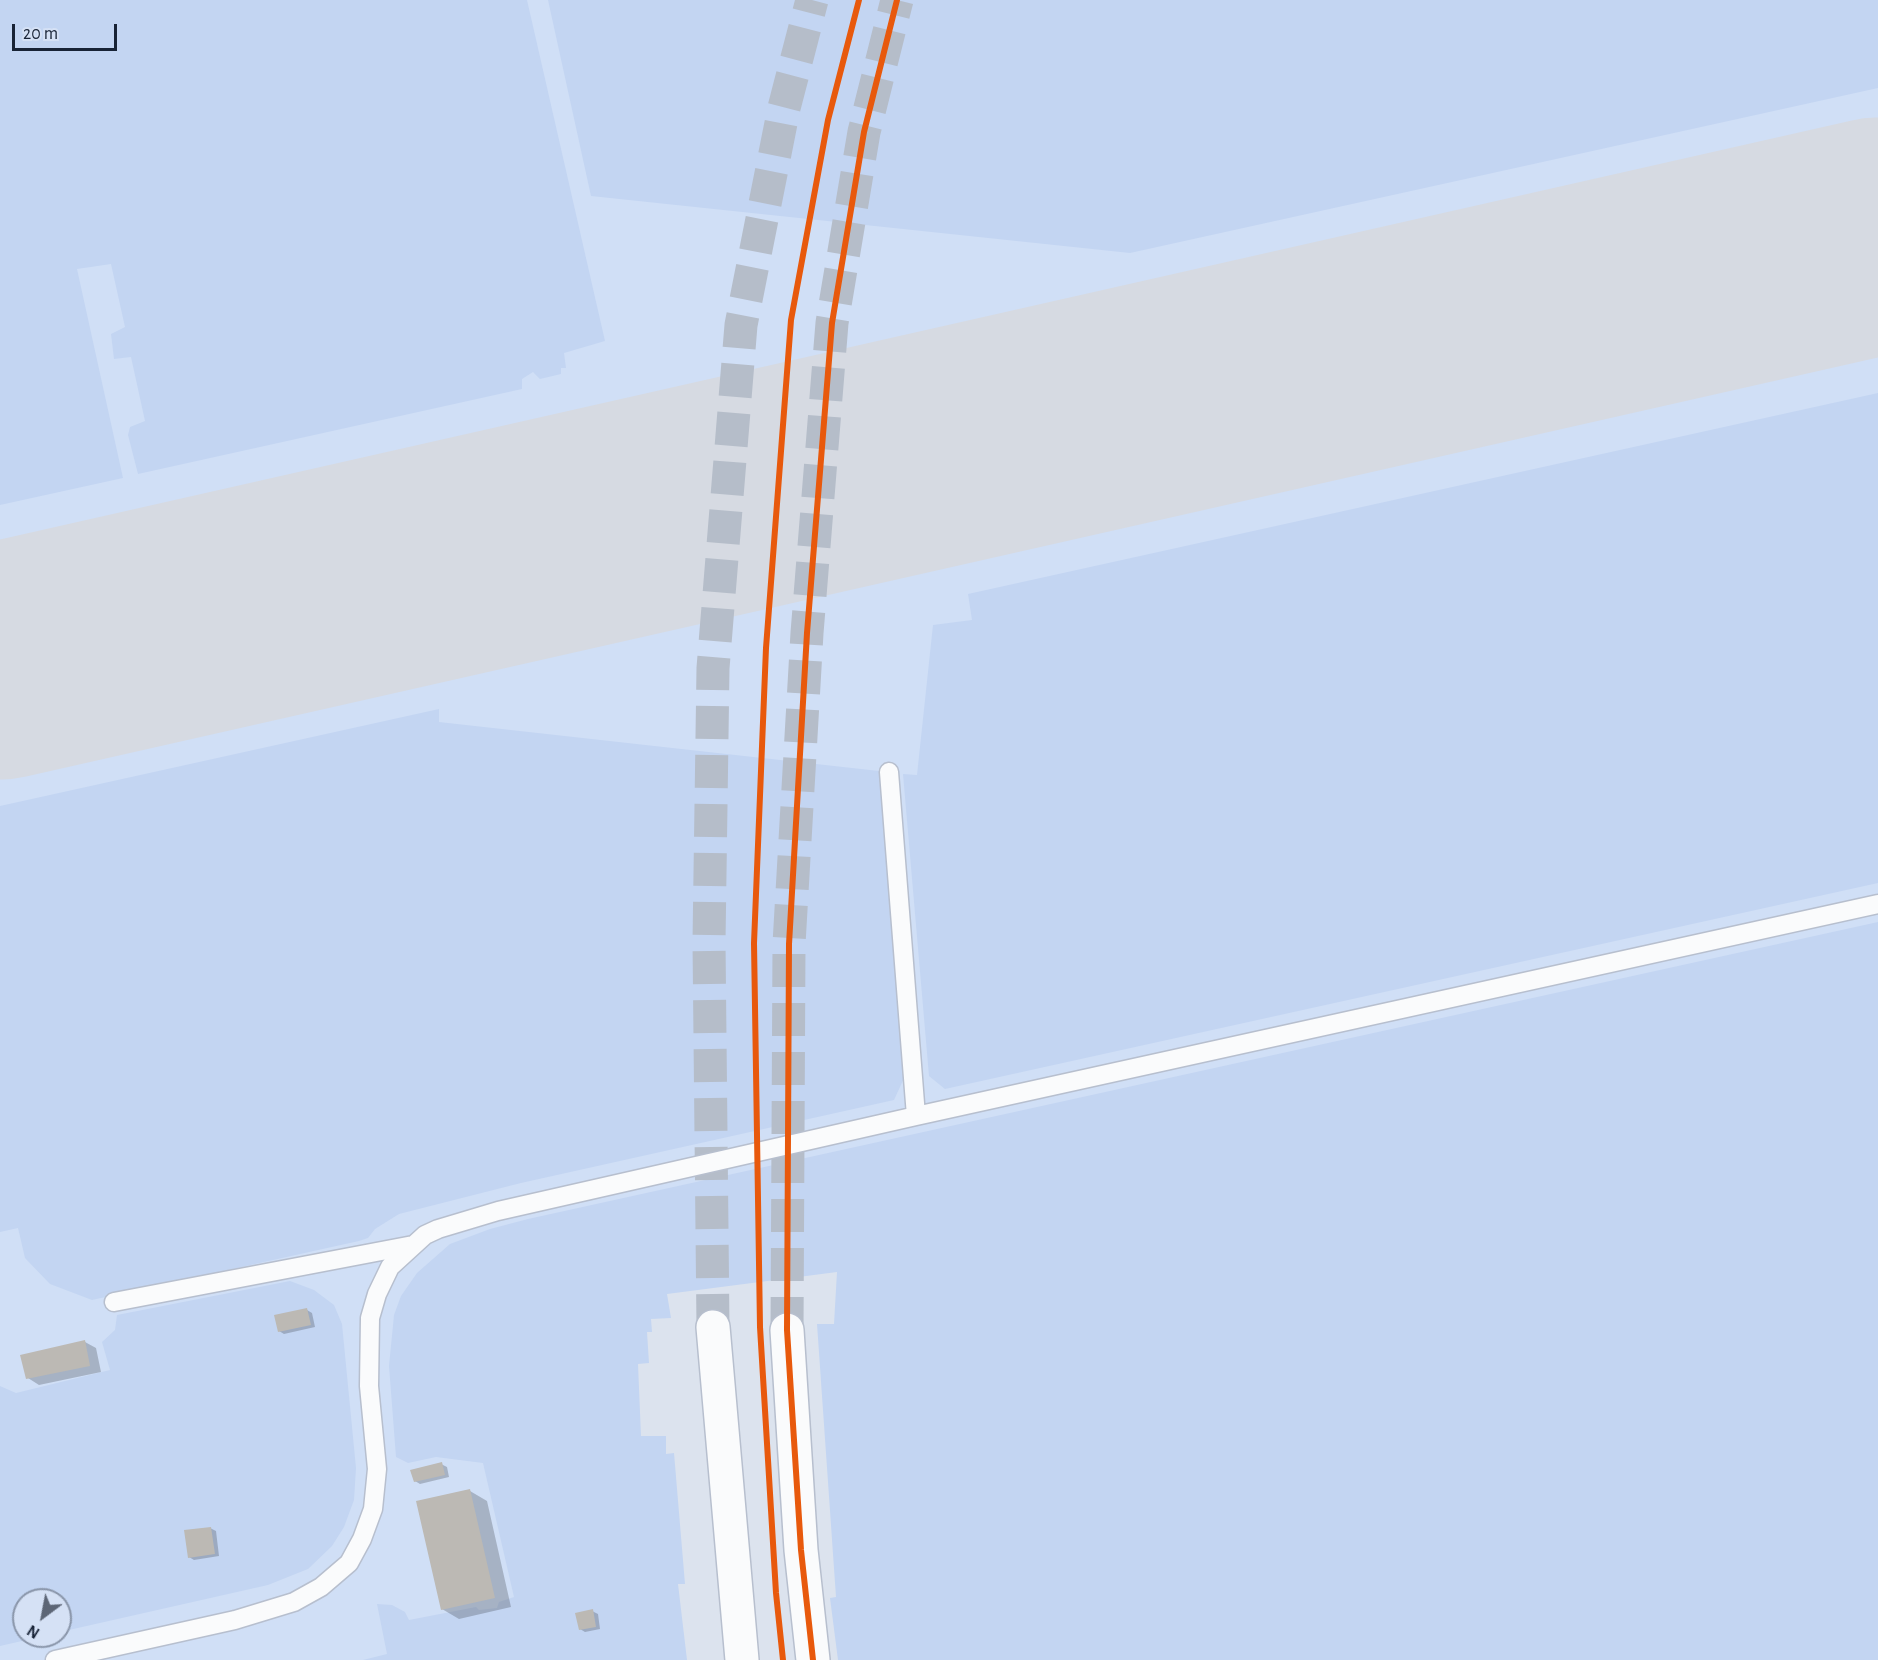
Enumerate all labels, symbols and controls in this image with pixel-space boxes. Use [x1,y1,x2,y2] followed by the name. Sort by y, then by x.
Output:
[15,12,120,50] scale bar
[23,25,58,43] text: 20 m
[12,1588,72,1648] north arrow
[25,1622,42,1641] text: N

